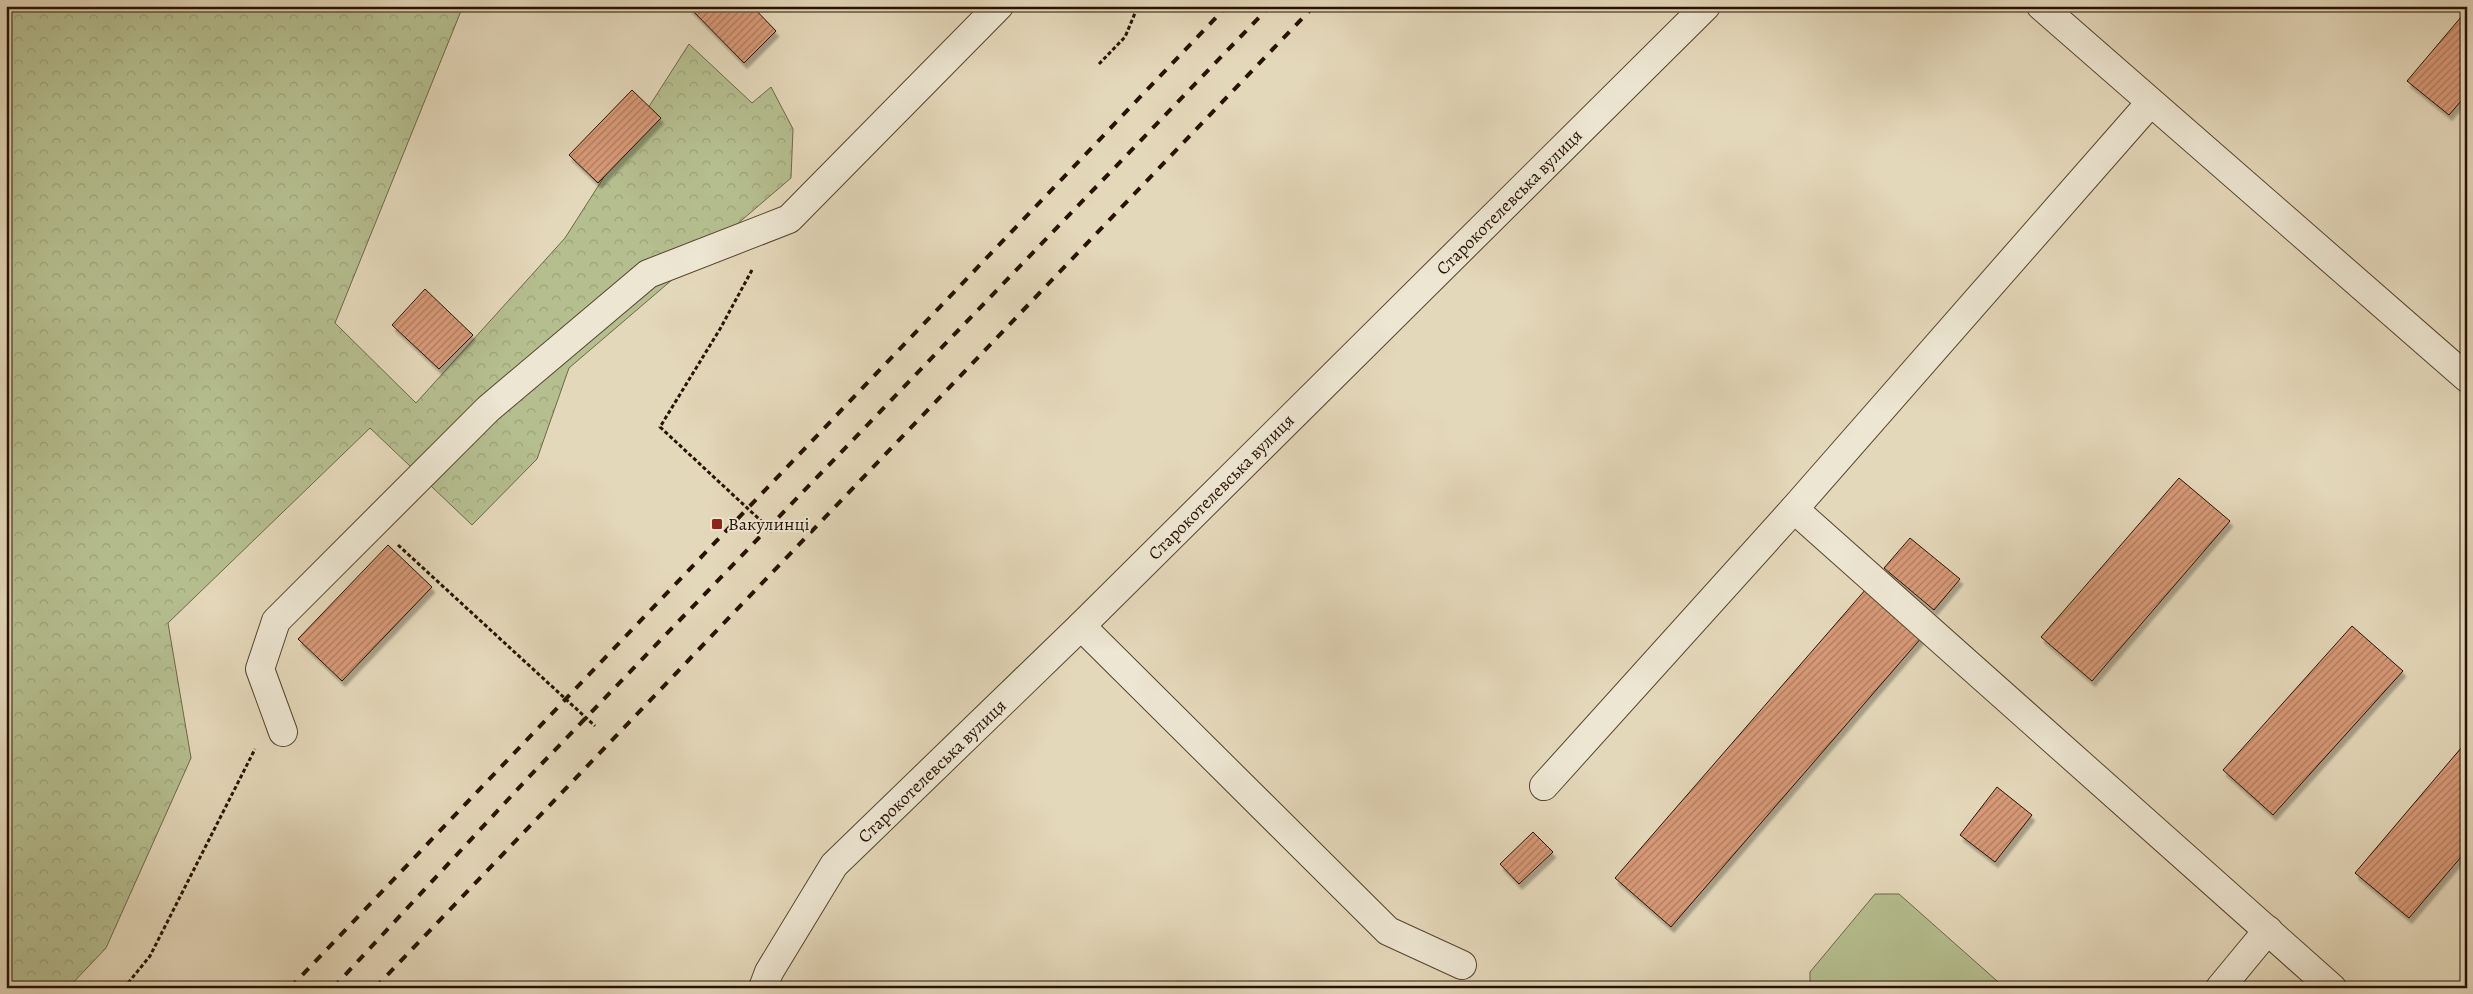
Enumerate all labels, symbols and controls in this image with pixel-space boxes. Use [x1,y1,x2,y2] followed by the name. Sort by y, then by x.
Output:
[1431,124,1587,280] street label: Старокотелевська вулиця
[1143,409,1299,565] street label: Старокотелевська вулиця
[728,512,810,536] place label: Вакулинці
[710,517,724,531] marker: Вакулинці
[853,694,1011,848] street label: Старокотелевська вулиця

